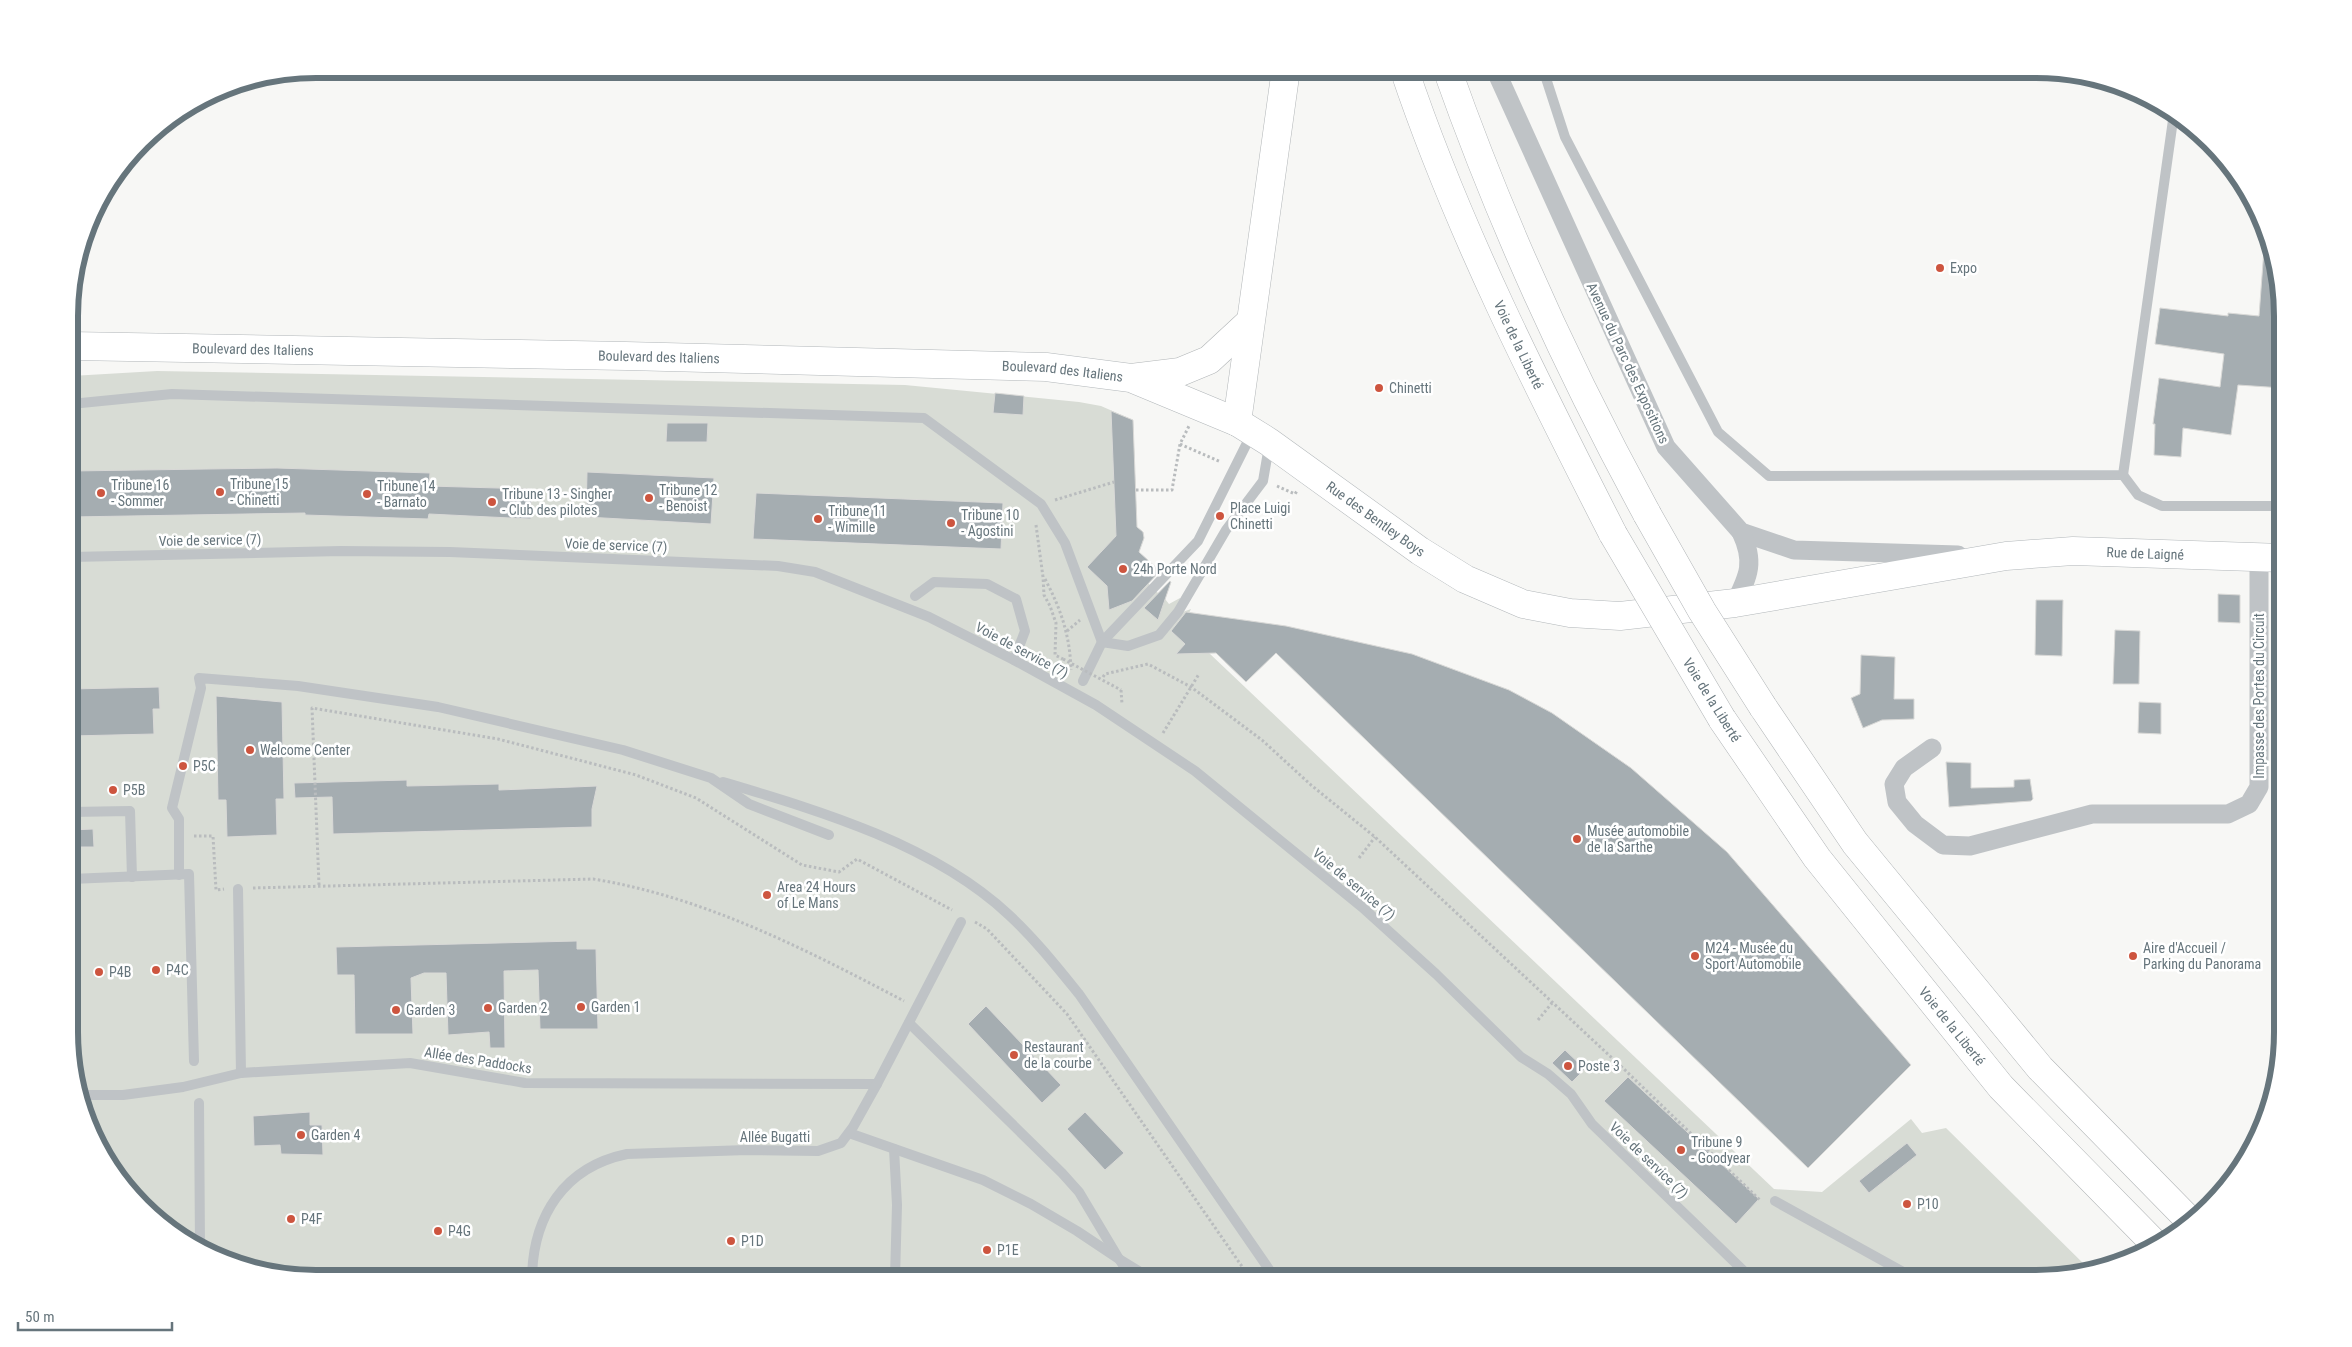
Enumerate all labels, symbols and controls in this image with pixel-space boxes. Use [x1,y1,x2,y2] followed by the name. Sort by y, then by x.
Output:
[1950,260,1977,276] place label: Expo
[1934,262,1946,274] marker: Expo
[1584,280,1672,446] street label: Avenue du Parc des Expositions
[1491,298,1547,392] street label: Voie de la Liberté
[192,340,314,358] street label: Boulevard des Italiens
[598,347,720,366] street label: Boulevard des Italiens
[1002,358,1124,385] street label: Boulevard des Italiens
[1389,380,1432,396] place label: Chinetti
[1373,382,1385,394] marker: Chinetti
[230,476,288,508] place label: Tribune 15 - Chinetti
[111,477,169,509] place label: Tribune 16 - Sommer
[377,478,435,510] place label: Tribune 14 - Barnato
[1323,478,1428,560] street label: Rue des Bentley Boys
[659,482,717,514] place label: Tribune 12 - Benoist
[214,486,226,498] marker: Tribune 15 - Chinetti
[502,486,612,518] place label: Tribune 13 - Singher - Club des pilotes
[95,487,107,499] marker: Tribune 16 - Sommer
[361,488,373,500] marker: Tribune 14 - Barnato
[643,492,655,504] marker: Tribune 12 - Benoist
[486,496,498,508] marker: Tribune 13 - Singher - Club des pilotes
[1230,500,1290,532] place label: Place Luigi Chinetti
[828,503,886,535] place label: Tribune 11 - Wimille
[961,507,1019,539] place label: Tribune 10 - Agostini
[1214,510,1226,522] marker: Place Luigi Chinetti
[812,513,824,525] marker: Tribune 11 - Wimille
[945,517,957,529] marker: Tribune 10 - Agostini
[158,531,262,550] street label: Voie de service (7)
[564,535,668,556] street label: Voie de service (7)
[2106,544,2185,563] street label: Rue de Laigné
[1133,561,1217,577] place label: 24h Porte Nord
[1117,563,1129,575] marker: 24h Porte Nord
[2251,613,2267,779] street label: Impasse des Portes du Circuit
[972,619,1071,682] street label: Voie de service (7)
[1680,655,1744,745] street label: Voie de la Liberté
[260,742,350,758] place label: Welcome Center
[244,744,256,756] marker: Welcome Center
[193,758,216,774] place label: P5C
[177,760,189,772] marker: P5C
[123,782,145,798] place label: P5B
[107,784,119,796] marker: P5B
[1587,823,1689,855] place label: Musée automobile de la Sarthe
[1571,833,1583,845] marker: Musée automobile de la Sarthe
[1309,845,1399,924] street label: Voie de service (7)
[777,879,856,911] place label: Area 24 Hours of Le Mans
[761,889,773,901] marker: Area 24 Hours of Le Mans
[1705,940,1802,972] place label: M24 - Musée du Sport Automobile
[2143,940,2261,972] place label: Aire d'Accueil / Parking du Panorama
[1689,950,1701,962] marker: M24 - Musée du Sport Automobile
[2127,950,2139,962] marker: Aire d'Accueil / Parking du Panorama
[166,962,189,978] place label: P4C
[109,964,131,980] place label: P4B
[150,964,162,976] marker: P4C
[93,966,105,978] marker: P4B
[1916,984,1989,1069] street label: Voie de la Liberté
[591,999,641,1015] place label: Garden 1
[498,1000,548,1016] place label: Garden 2
[575,1001,587,1013] marker: Garden 1
[406,1002,456,1018] place label: Garden 3
[482,1002,494,1014] marker: Garden 2
[390,1004,402,1016] marker: Garden 3
[1024,1039,1092,1071] place label: Restaurant de la courbe
[423,1044,533,1076] street label: Allée des Paddocks
[1008,1049,1020,1061] marker: Restaurant de la courbe
[1578,1058,1620,1074] place label: Poste 3
[1562,1060,1574,1072] marker: Poste 3
[1606,1119,1692,1202] street label: Voie de service (7)
[311,1127,361,1143] place label: Garden 4
[295,1129,307,1141] marker: Garden 4
[740,1129,810,1145] street label: Allée Bugatti
[1691,1134,1750,1166] place label: Tribune 9 - Goodyear
[1675,1144,1687,1156] marker: Tribune 9 - Goodyear
[1917,1196,1939,1212] place label: P10
[1901,1198,1913,1210] marker: P10
[301,1211,323,1227] place label: P4F
[285,1213,297,1225] marker: P4F
[448,1223,471,1239] place label: P4G
[432,1225,444,1237] marker: P4G
[741,1233,764,1249] place label: P1D
[725,1235,737,1247] marker: P1D
[997,1242,1019,1258] place label: P1E
[981,1244,993,1256] marker: P1E
[18,1300,171,1332] scale bar
[25,1308,55,1326] text: 50 m

